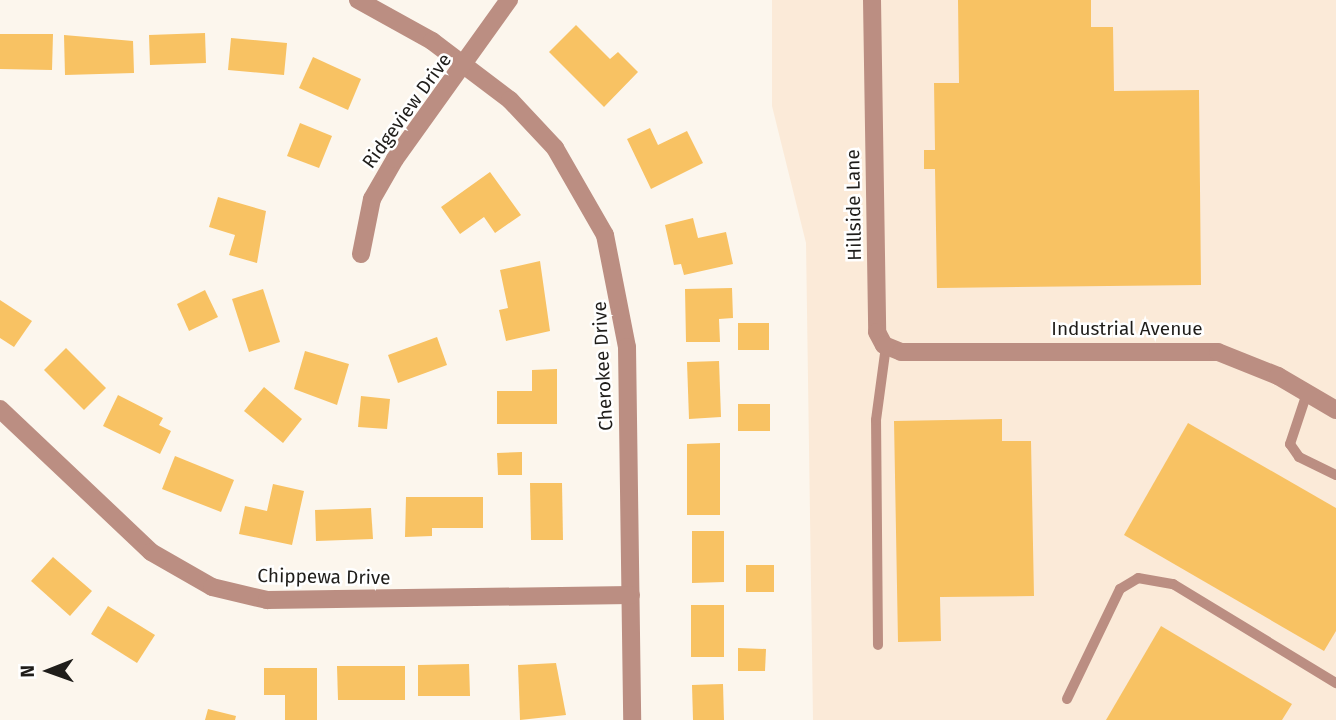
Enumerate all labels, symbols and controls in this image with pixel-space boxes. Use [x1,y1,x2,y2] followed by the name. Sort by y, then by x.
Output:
[358,49,456,173] street label: Ridgeview Drive
[842,149,866,261] street label: Hillside Lane
[588,301,618,431] street label: Cherokee Drive
[1051,318,1203,340] street label: Industrial Avenue
[257,564,391,590] street label: Chippewa Drive
[14,636,84,706] north arrow
[16,665,39,678] text: N

